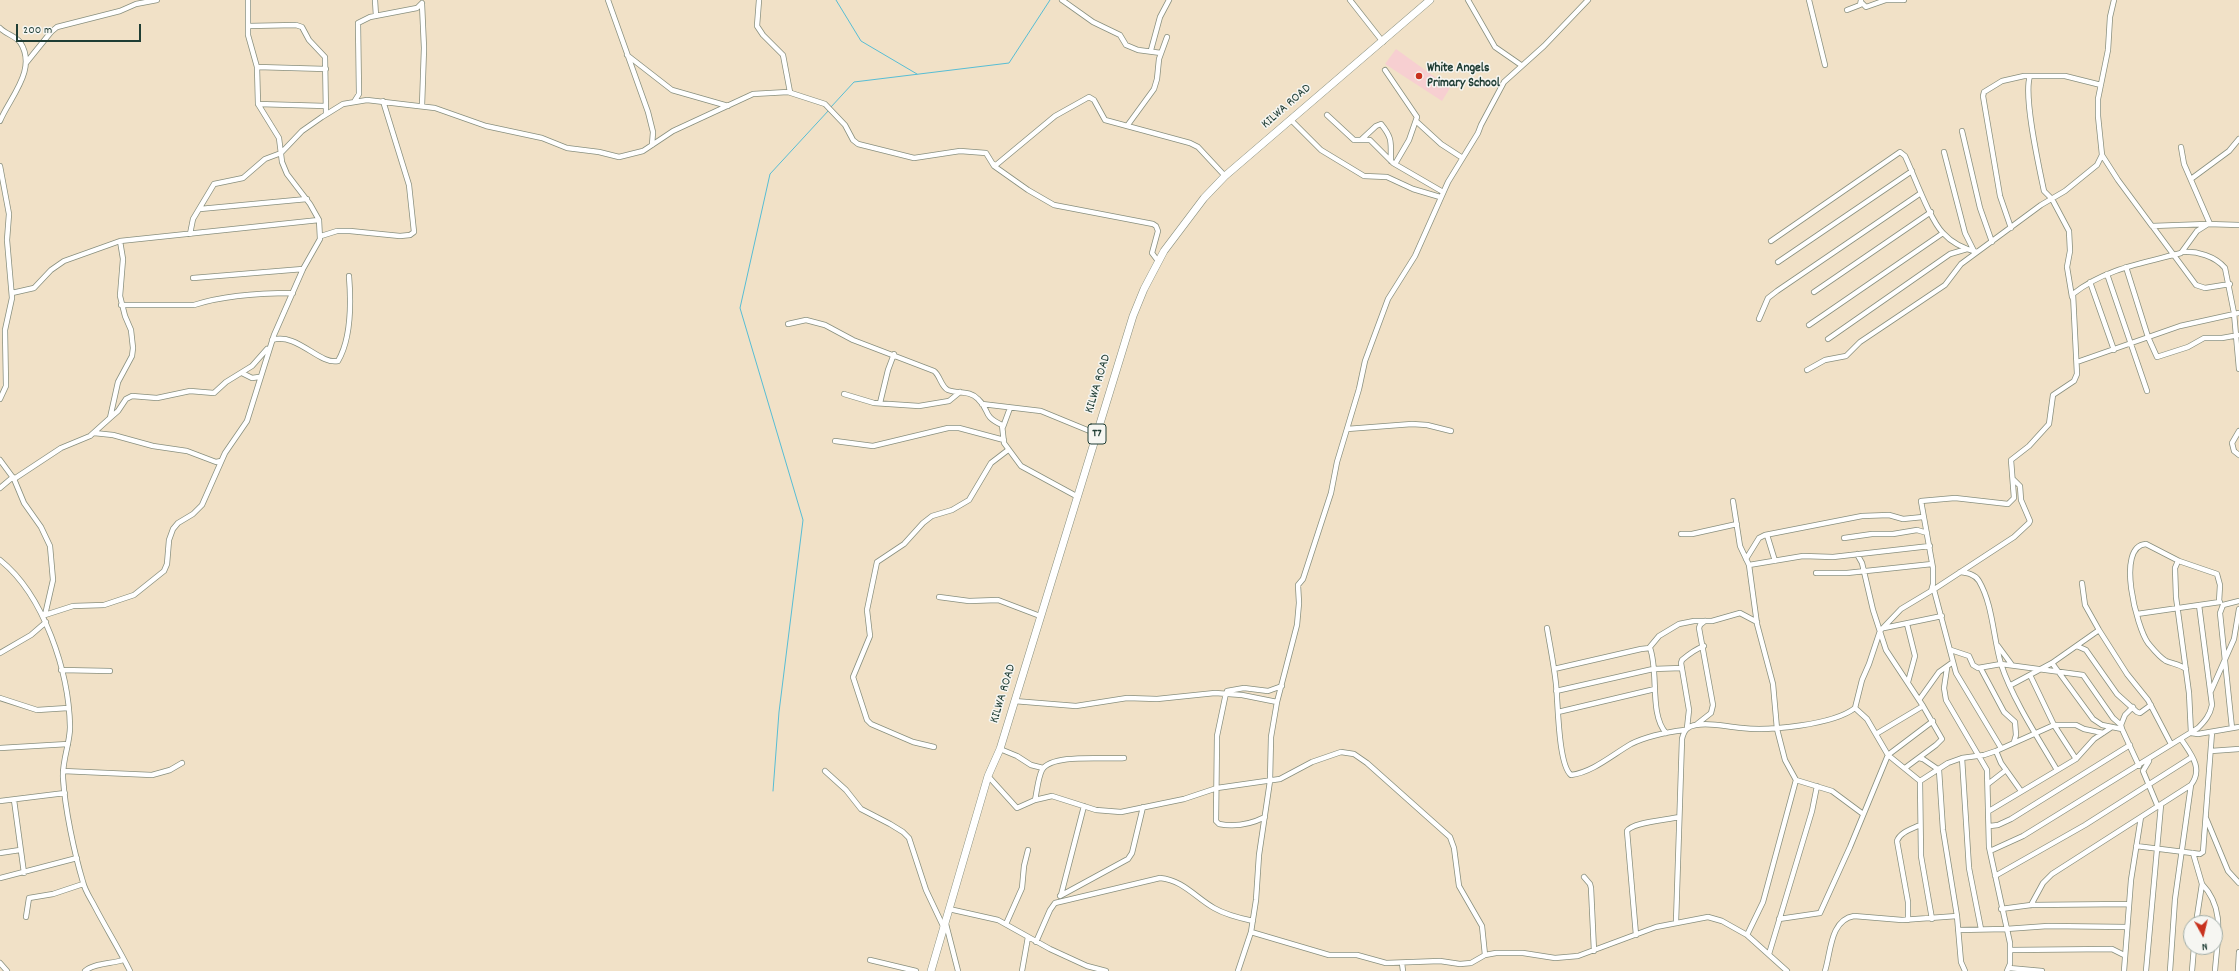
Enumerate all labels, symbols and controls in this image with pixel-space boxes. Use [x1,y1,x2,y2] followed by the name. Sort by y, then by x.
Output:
[18,16,143,42] scale bar
[23,22,52,39] text: 200 m
[1427,61,1500,92] place label: White Angels Primary School
[1414,71,1424,81] marker: White Angels Primary School
[1259,81,1315,133] street label: KILWA ROAD
[1083,353,1115,415] street label: KILWA ROAD
[1088,424,1106,444] road number: T7
[988,663,1020,725] street label: KILWA ROAD
[2183,915,2223,955] north arrow
[2201,938,2208,954] text: N

